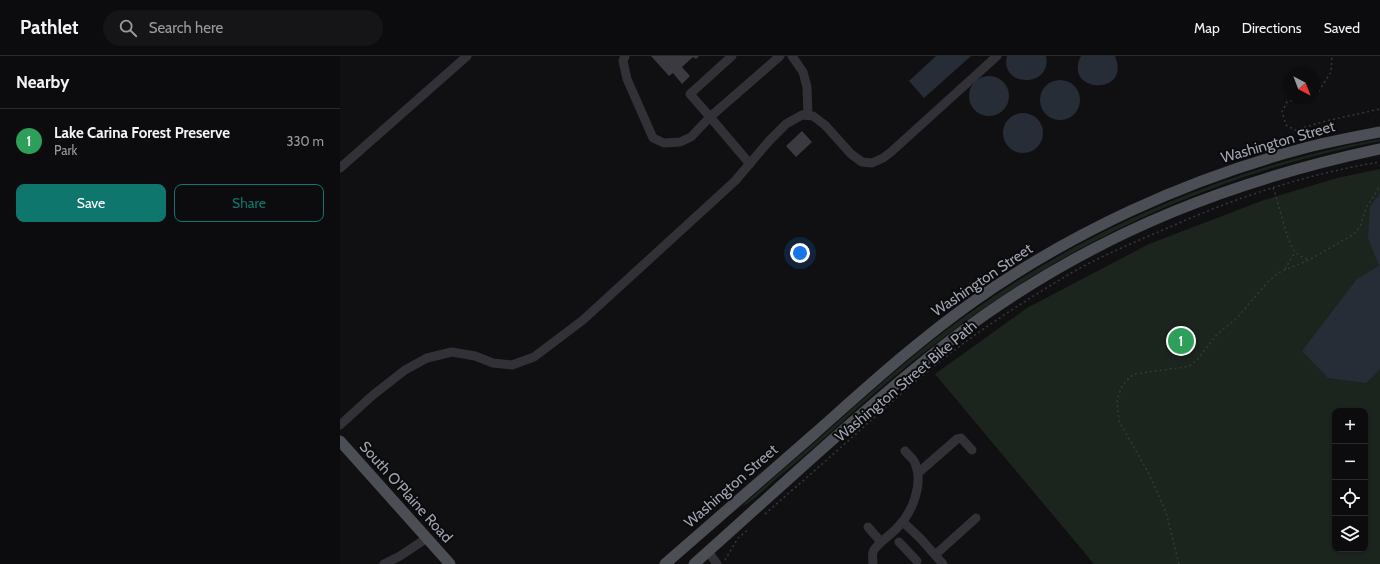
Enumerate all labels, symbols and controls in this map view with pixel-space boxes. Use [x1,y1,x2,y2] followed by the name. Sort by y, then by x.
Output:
[103,10,383,46] search box
[20,16,79,39] text: Pathlet
[117,17,139,39] icon: search
[149,19,223,37] text: Search here
[1194,19,1220,37] text: Map
[1242,19,1302,37] text: Directions
[1324,19,1360,37] text: Saved
[1284,68,1320,104] north arrow
[16,72,69,92] text: Nearby
[1219,117,1337,167] street label: Washington Street
[54,124,230,142] text: Lake Carina Forest Preserve
[27,133,31,149] text: 1
[287,133,324,149] text: 330 m
[54,142,77,158] text: Park
[16,184,166,222] button: Save
[174,184,324,222] button: Share
[928,240,1036,320] street label: Washington Street
[790,243,810,263] your location
[832,317,980,445] street label: Washington Street Bike Path
[1168,326,1194,356] pin: 1
[1332,408,1368,552] map controls
[1332,408,1368,444] button: +
[356,438,456,546] street label: South O'Plaine Road
[681,441,781,531] street label: Washington Street
[1332,444,1368,480] button: −
[1332,480,1368,516] button: locate
[1332,516,1368,552] button: layers

